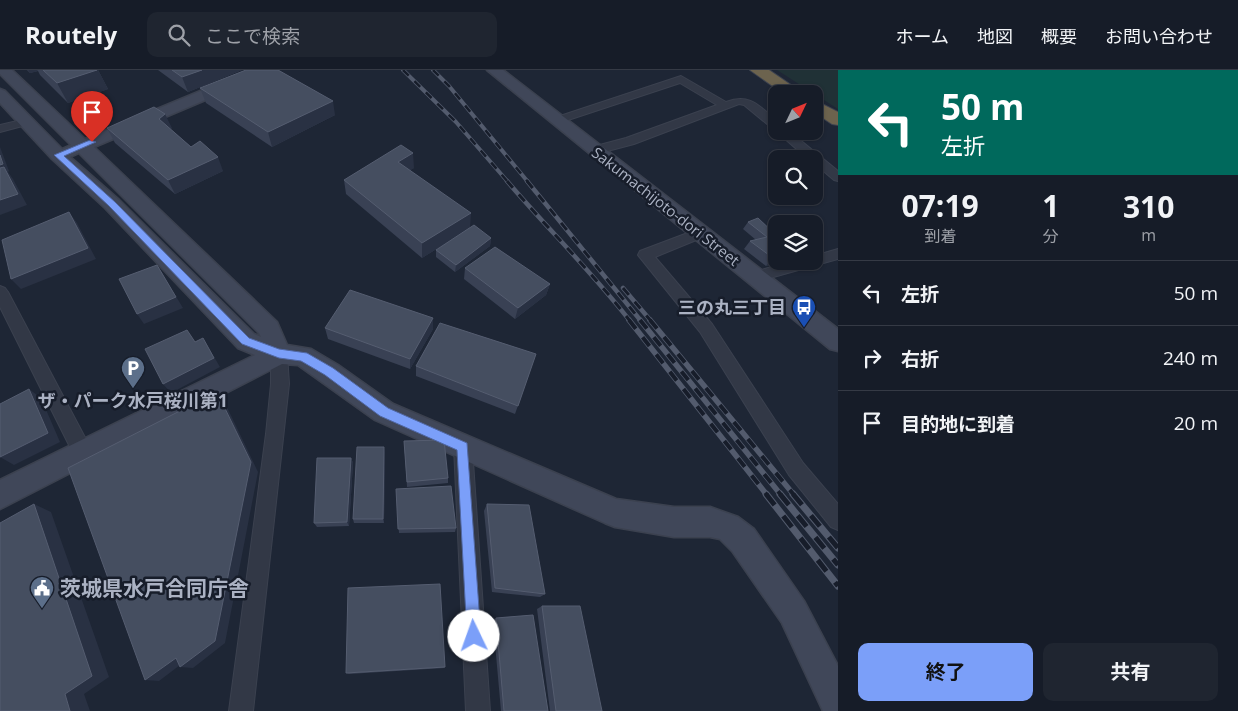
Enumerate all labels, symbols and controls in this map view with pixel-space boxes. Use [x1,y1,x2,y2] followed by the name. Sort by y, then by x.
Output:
[147,12,497,57] search box
[25,18,117,51] text: Routely
[165,21,193,49] icon: search
[205,23,300,49] text: ここで検索
[896,24,949,48] text: ホーム
[977,24,1013,48] text: 地図
[1041,24,1077,48] text: 概要
[1105,24,1213,48] text: お問い合わせ
[941,83,1024,130] text: 50 m
[768,85,822,140] north arrow
[768,85,823,270] map controls
[858,90,923,155] icon: left
[71,91,113,142] pin
[78,98,106,126] icon: arrive
[941,130,985,160] text: 左折
[588,142,744,270] street label: Sakumachijoto-dori Street
[768,150,823,205] button: search
[902,185,979,226] text: 07:19
[1042,185,1059,226] text: 1
[1123,186,1174,227] text: 310
[768,215,823,270] button: layers
[1141,224,1156,246] text: m
[924,225,956,247] text: 到着
[1043,225,1059,247] text: 分
[858,279,886,307] icon: left
[1174,280,1218,306] text: 50 m
[901,281,939,307] text: 左折
[791,294,817,328] bus stop icon: 三の丸三丁目
[678,295,786,319] place label: 三の丸三丁目
[858,344,886,372] icon: right
[1163,345,1218,371] text: 240 m
[901,346,939,372] text: 右折
[120,355,146,389] parking icon: ザ・パーク水戸桜川第1
[38,388,228,412] place label: ザ・パーク水戸桜川第1
[858,409,886,437] icon: arrive
[1174,410,1218,436] text: 20 m
[901,411,1015,437] text: 目的地に到着
[60,574,249,602] place label: 茨城県水戸合同庁舎
[29,575,55,609] public building icon: 茨城県水戸合同庁舎
[447,609,499,661] position arrow
[858,643,1033,701] button: 終了
[1043,643,1218,701] button: 共有

